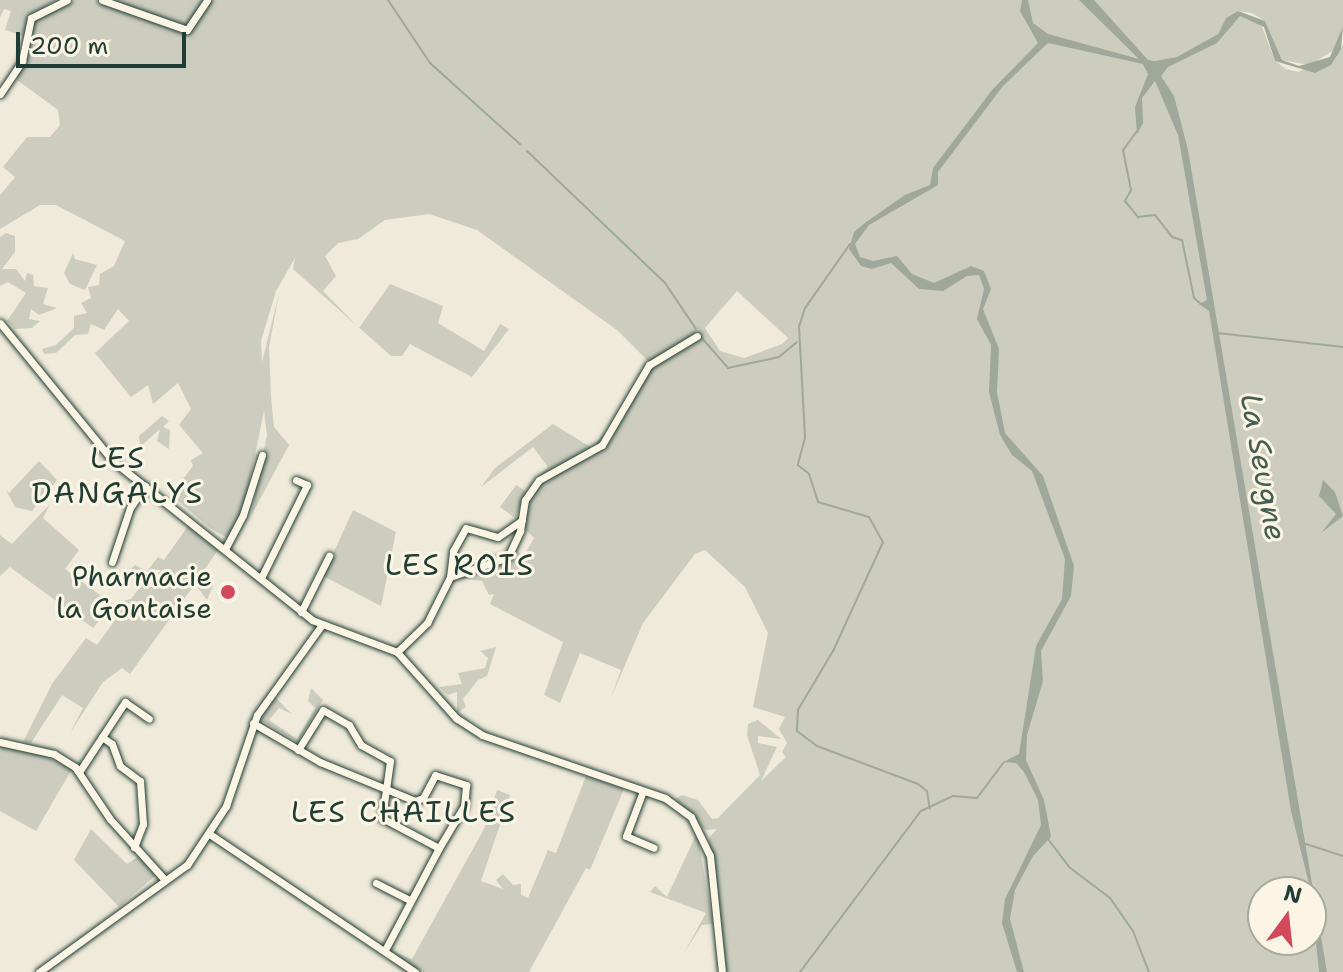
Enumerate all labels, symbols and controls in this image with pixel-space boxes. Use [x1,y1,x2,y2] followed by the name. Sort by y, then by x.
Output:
[20,16,190,66] scale bar
[30,30,108,62] text: 200 m
[1232,391,1294,543] water label: La Seugne
[32,440,204,510] district label: LES DANGALYS
[385,547,535,583] district label: LES ROIS
[56,559,212,625] place label: Pharmacie la Gontaise
[219,583,237,601] marker: Pharmacie la Gontaise
[291,794,517,830] district label: LES CHAILLES
[1247,876,1327,956] north arrow
[1281,878,1305,911] text: N

